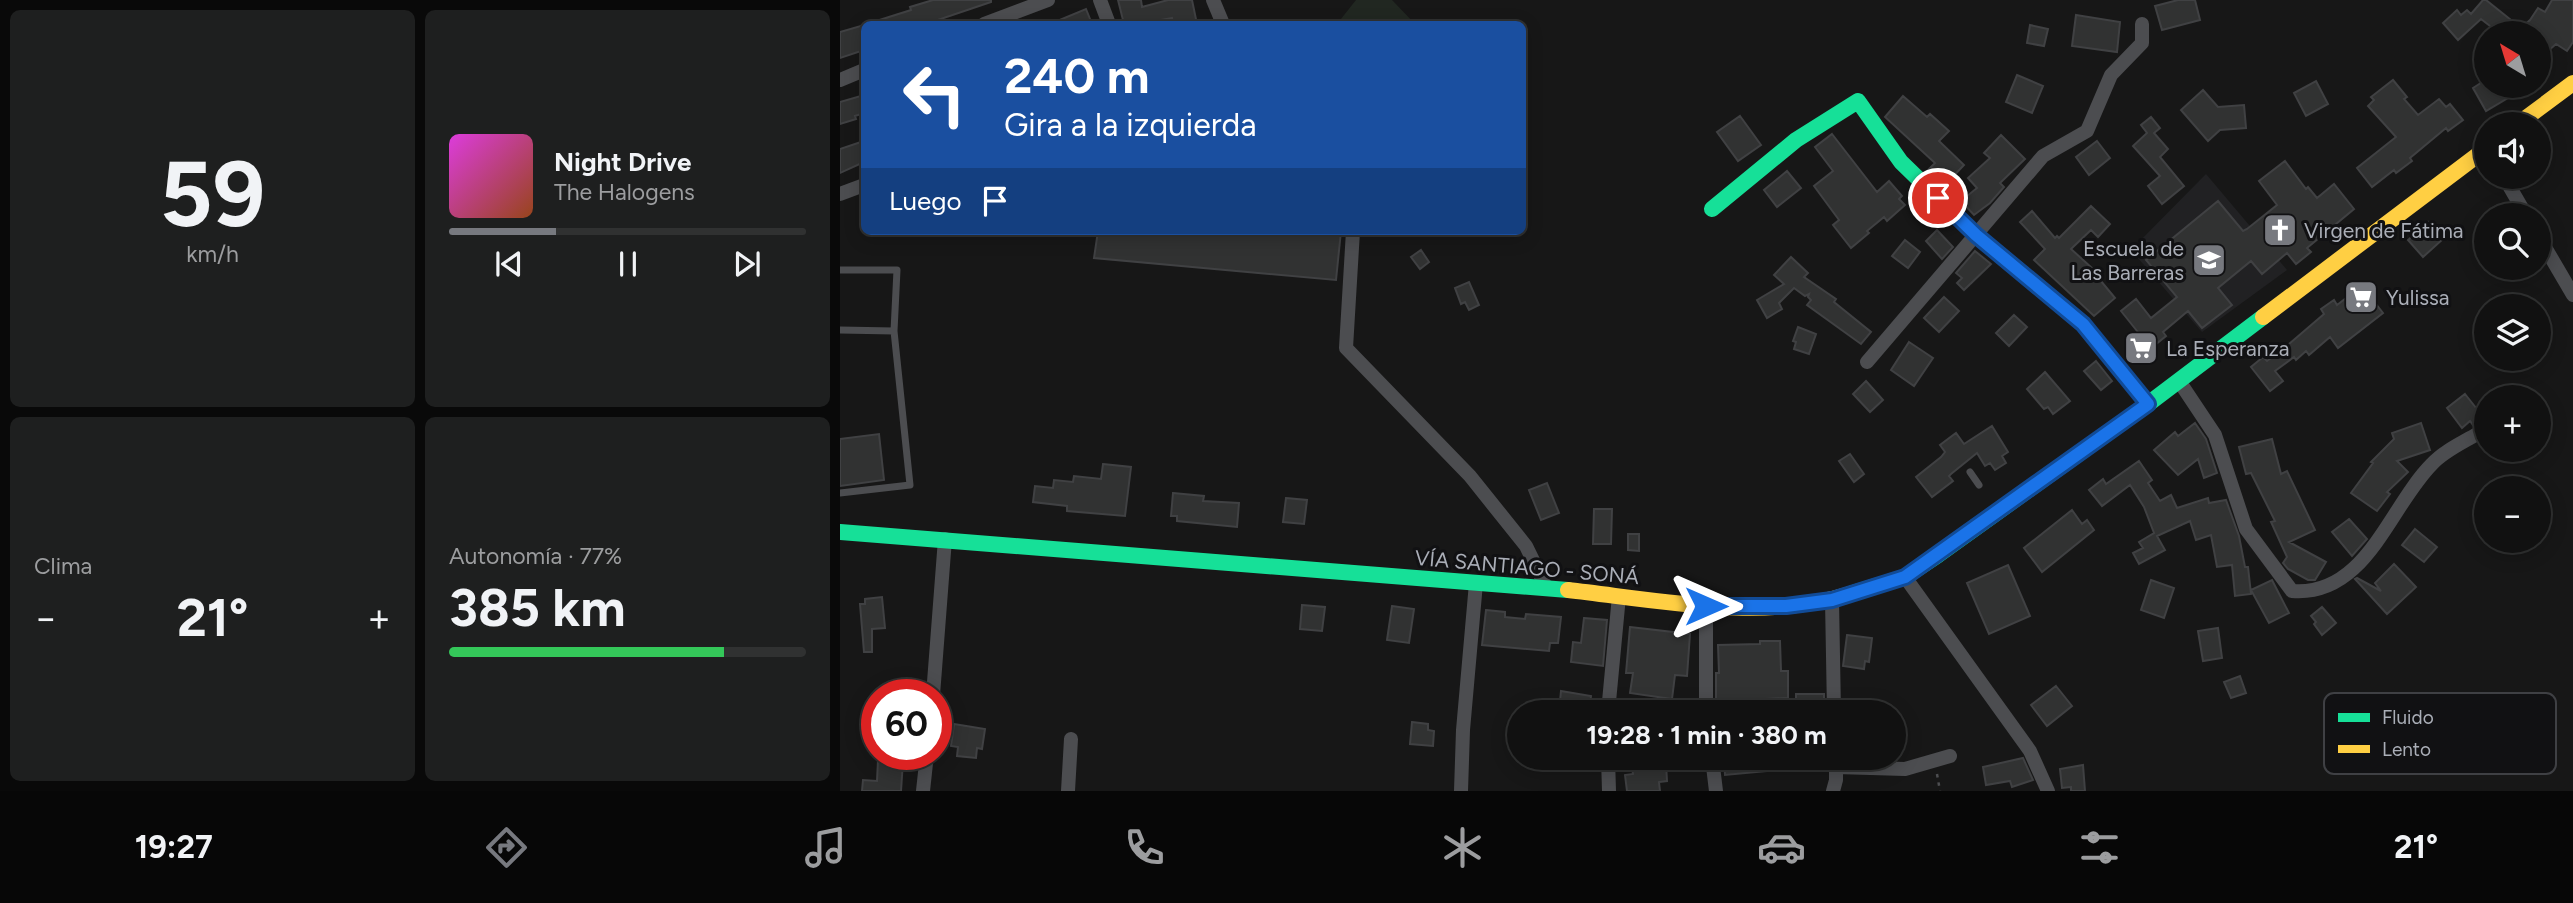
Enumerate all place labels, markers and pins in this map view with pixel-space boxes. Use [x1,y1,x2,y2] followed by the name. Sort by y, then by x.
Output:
[1908,168,1968,228] pin
[2261,211,2299,249] church icon: Virgen de Fátima
[2304,218,2464,243] place label: Virgen de Fátima
[2071,236,2184,285] place label: Escuela de Las Barreras
[2190,241,2228,279] school or university icon: Escuela de Las Barreras
[2342,278,2380,316] supermarket icon: Yulissa
[2386,285,2450,310] place label: Yulissa
[2122,329,2160,367] supermarket icon: La Esperanza
[2166,336,2289,361] place label: La Esperanza

